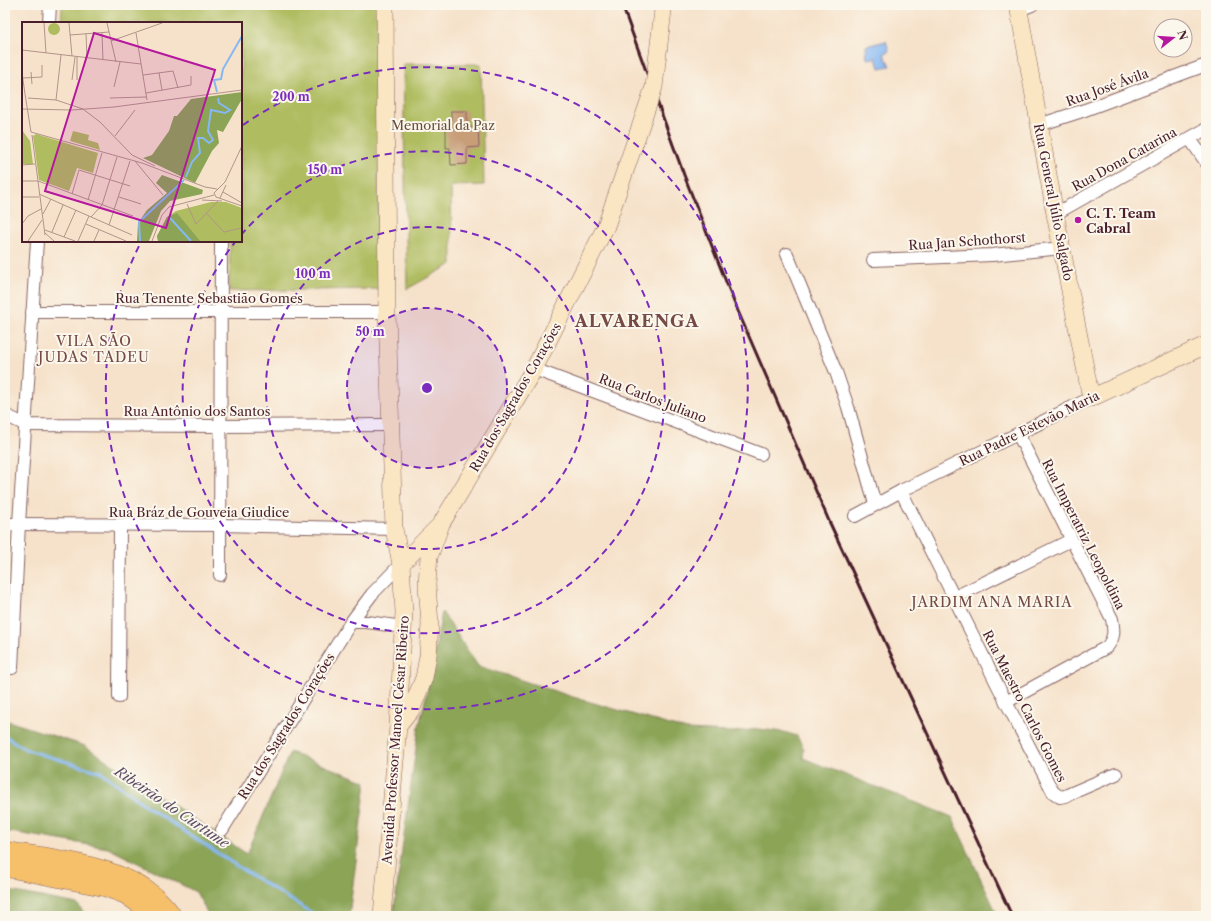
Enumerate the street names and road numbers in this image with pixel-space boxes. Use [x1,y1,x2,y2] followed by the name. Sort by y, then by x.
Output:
[1064,65,1151,109] street label: Rua José Ávila
[1031,122,1077,282] street label: Rua General Júlio Salgado
[1069,124,1179,194] street label: Rua Dona Catarina
[908,229,1027,253] street label: Rua Jan Schothorst
[115,290,303,306] street label: Rua Tenente Sebastião Gomes
[466,319,564,474] street label: Rua dos Sagrados Corações
[597,370,709,426] street label: Rua Carlos Juliano
[956,387,1102,469] street label: Rua Padre Estevão Maria
[124,403,271,419] street label: Rua Antônio dos Santos
[1039,456,1129,612] street label: Rua Imperatriz Leopoldina
[109,504,289,520] street label: Rua Bráz de Gouveia Giudice
[378,615,412,866] street label: Avenida Professor Manoel César Ribeiro
[980,627,1071,785] street label: Rua Maestro Carlos Gomes
[234,650,338,802] street label: Rua dos Sagrados Corações

